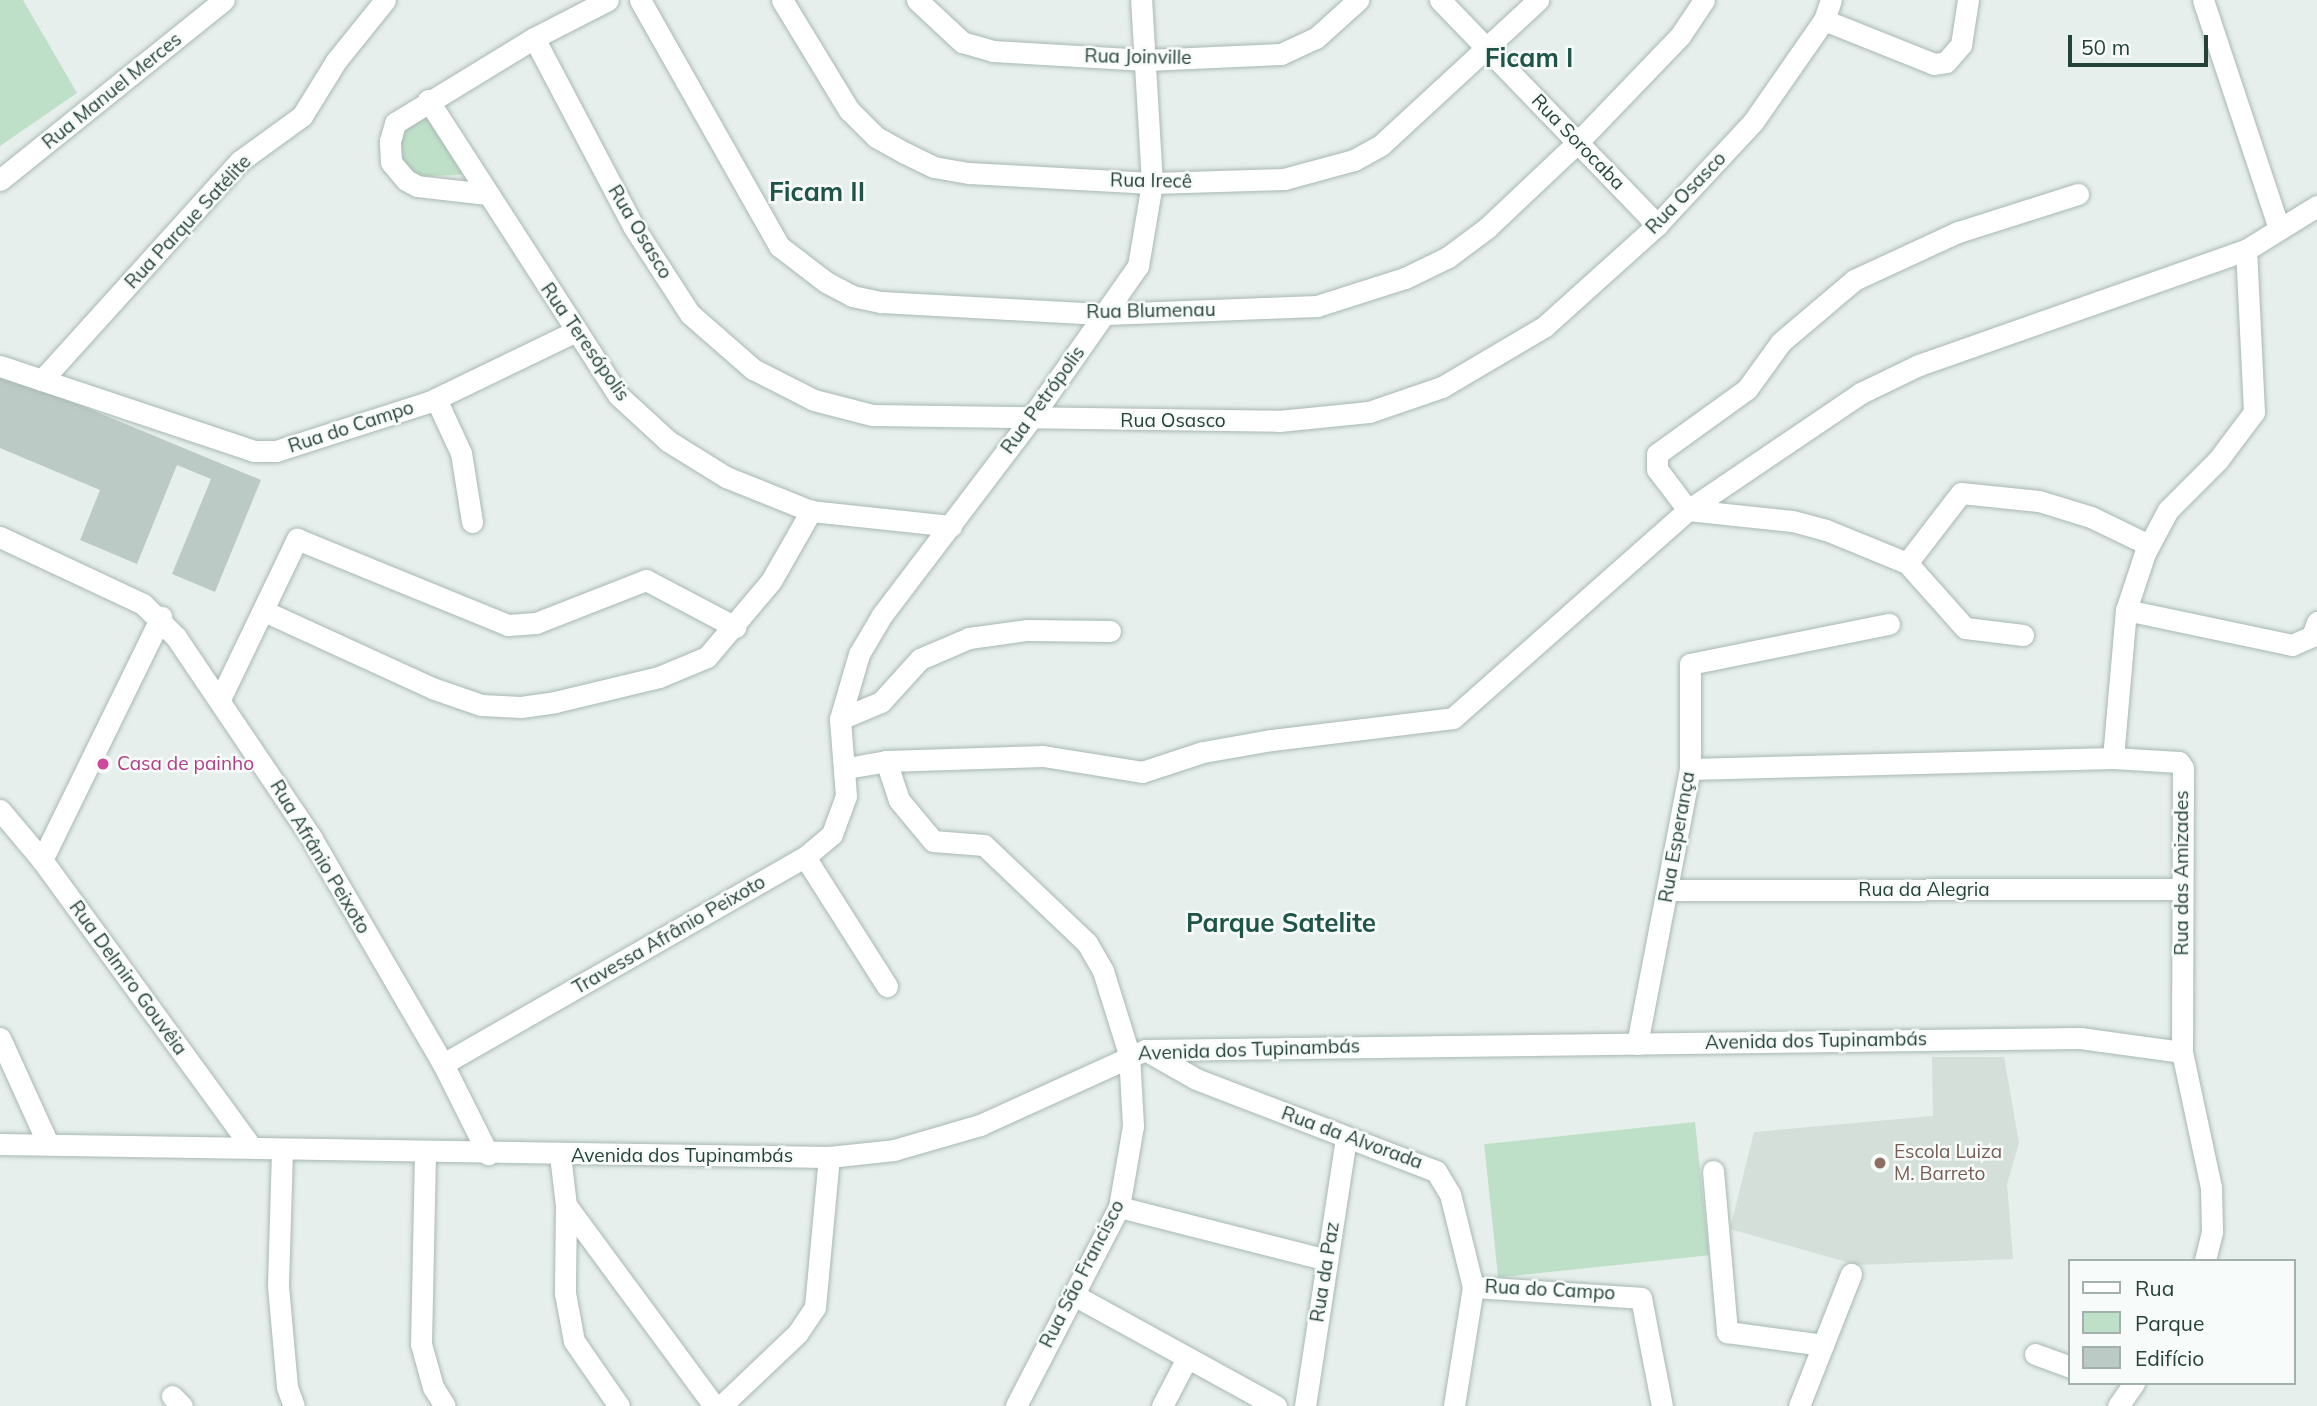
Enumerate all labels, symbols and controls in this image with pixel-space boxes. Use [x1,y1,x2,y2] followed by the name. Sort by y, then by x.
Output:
[2072,21,2212,65] scale bar
[38,28,186,154] street label: Rua Manuel Merces
[2081,34,2130,60] text: 50 m
[1485,42,1573,74] district label: Ficam I
[1084,45,1192,69] street label: Rua Joinville
[1527,89,1629,195] street label: Rua Sorocaba
[1641,147,1731,239] street label: Rua Osasco
[120,150,256,294] street label: Rua Parque Satélite
[1110,169,1192,193] street label: Rua Irecê
[769,176,865,208] district label: Ficam II
[603,181,677,283] street label: Rua Osasco
[536,279,634,405] street label: Rua Teresópolis
[1086,298,1216,324] street label: Rua Blumenau
[996,342,1090,458] street label: Rua Petrópolis
[285,396,417,458] street label: Rua do Campo
[1120,410,1226,432] street label: Rua Osasco
[117,753,254,775] place label: Casa de painho
[95,756,111,772] marker: Casa de painho
[1654,770,1700,904] street label: Rua Esperança
[265,776,375,938] street label: Rua Afrânio Peixoto
[2171,790,2193,956] street label: Rua das Amizades
[569,870,769,1000] street label: Travessa Afrânio Peixoto
[1858,879,1990,901] street label: Rua da Alegria
[64,896,192,1060] street label: Rua Delmiro Gouvêia
[1186,907,1376,939] district label: Parque Satelite
[1705,1028,1927,1054] street label: Avenida dos Tupinambás
[1138,1035,1360,1065] street label: Avenida dos Tupinambás
[1278,1102,1426,1174] street label: Rua da Alvorada
[1894,1141,2002,1185] place label: Escola Luiza M. Barreto
[571,1145,793,1167] street label: Avenida dos Tupinambás
[1872,1155,1888,1171] marker: Escola Luiza M. Barreto
[1035,1196,1129,1352] street label: Rua São Francisco
[1306,1220,1344,1324] street label: Rua da Paz
[2068,1259,2296,1385] legend
[1484,1275,1616,1305] street label: Rua do Campo
[2135,1275,2174,1301] text: Rua
[2135,1310,2204,1336] text: Parque
[2135,1345,2204,1371] text: Edifício

